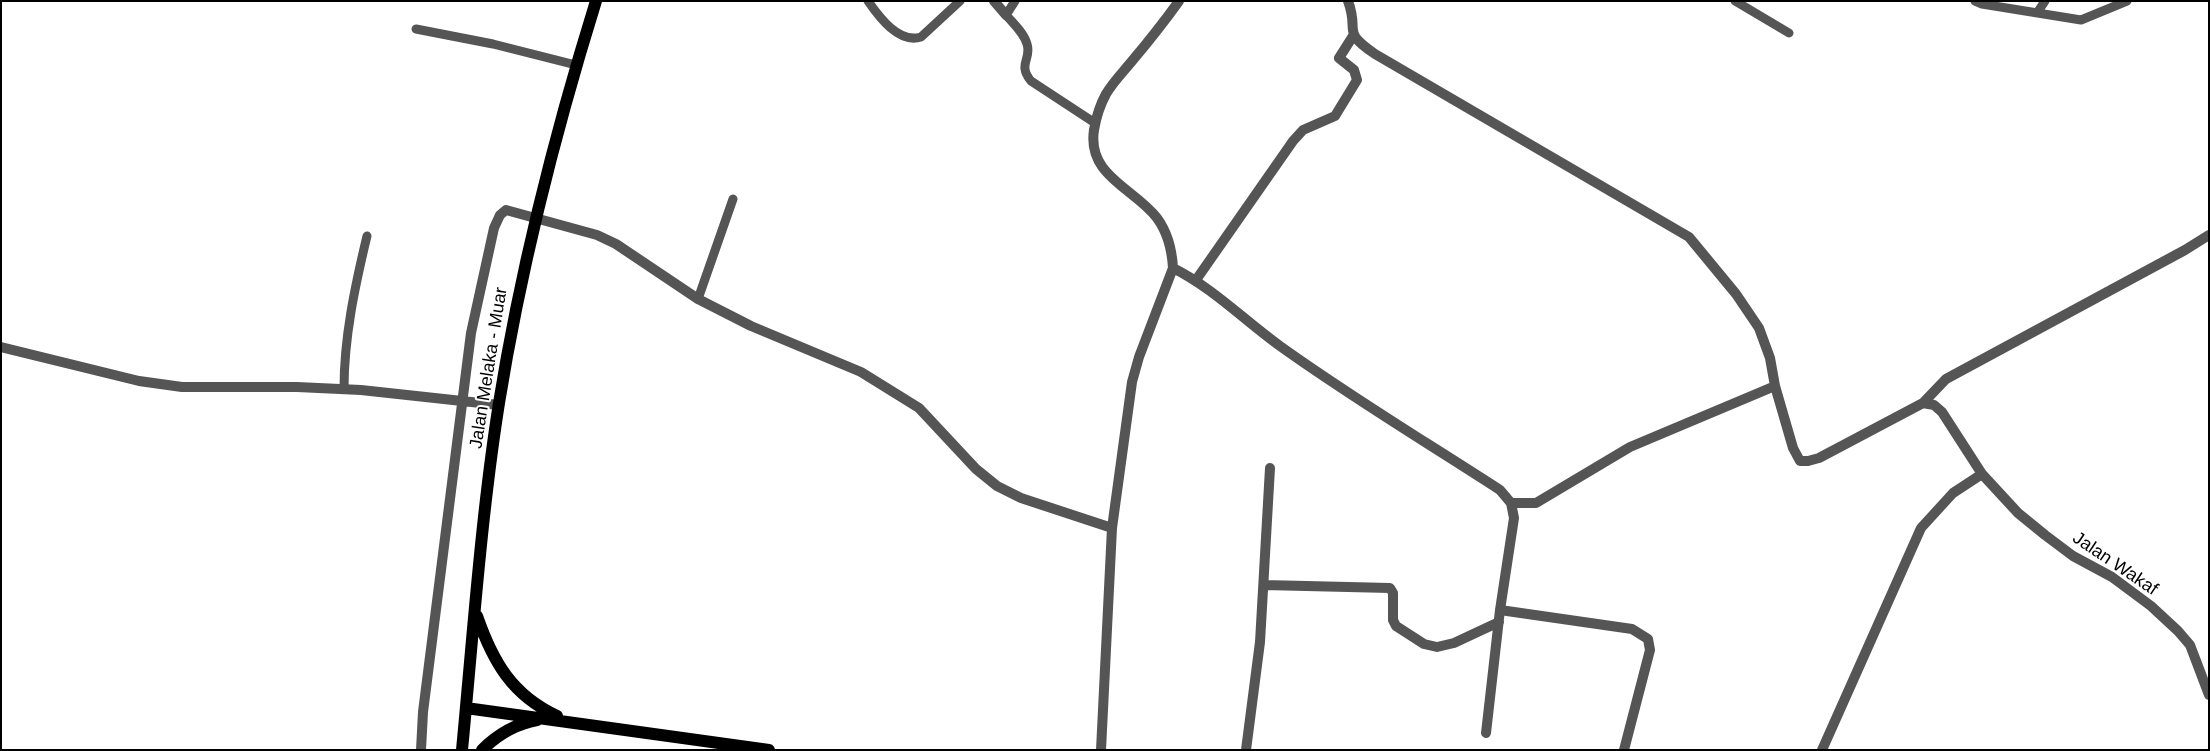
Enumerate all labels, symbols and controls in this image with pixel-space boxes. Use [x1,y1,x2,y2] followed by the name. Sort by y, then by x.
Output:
[466,286,512,450] street label: Jalan Melaka - Muar
[2068,528,2162,600] street label: Jalan Wakaf

